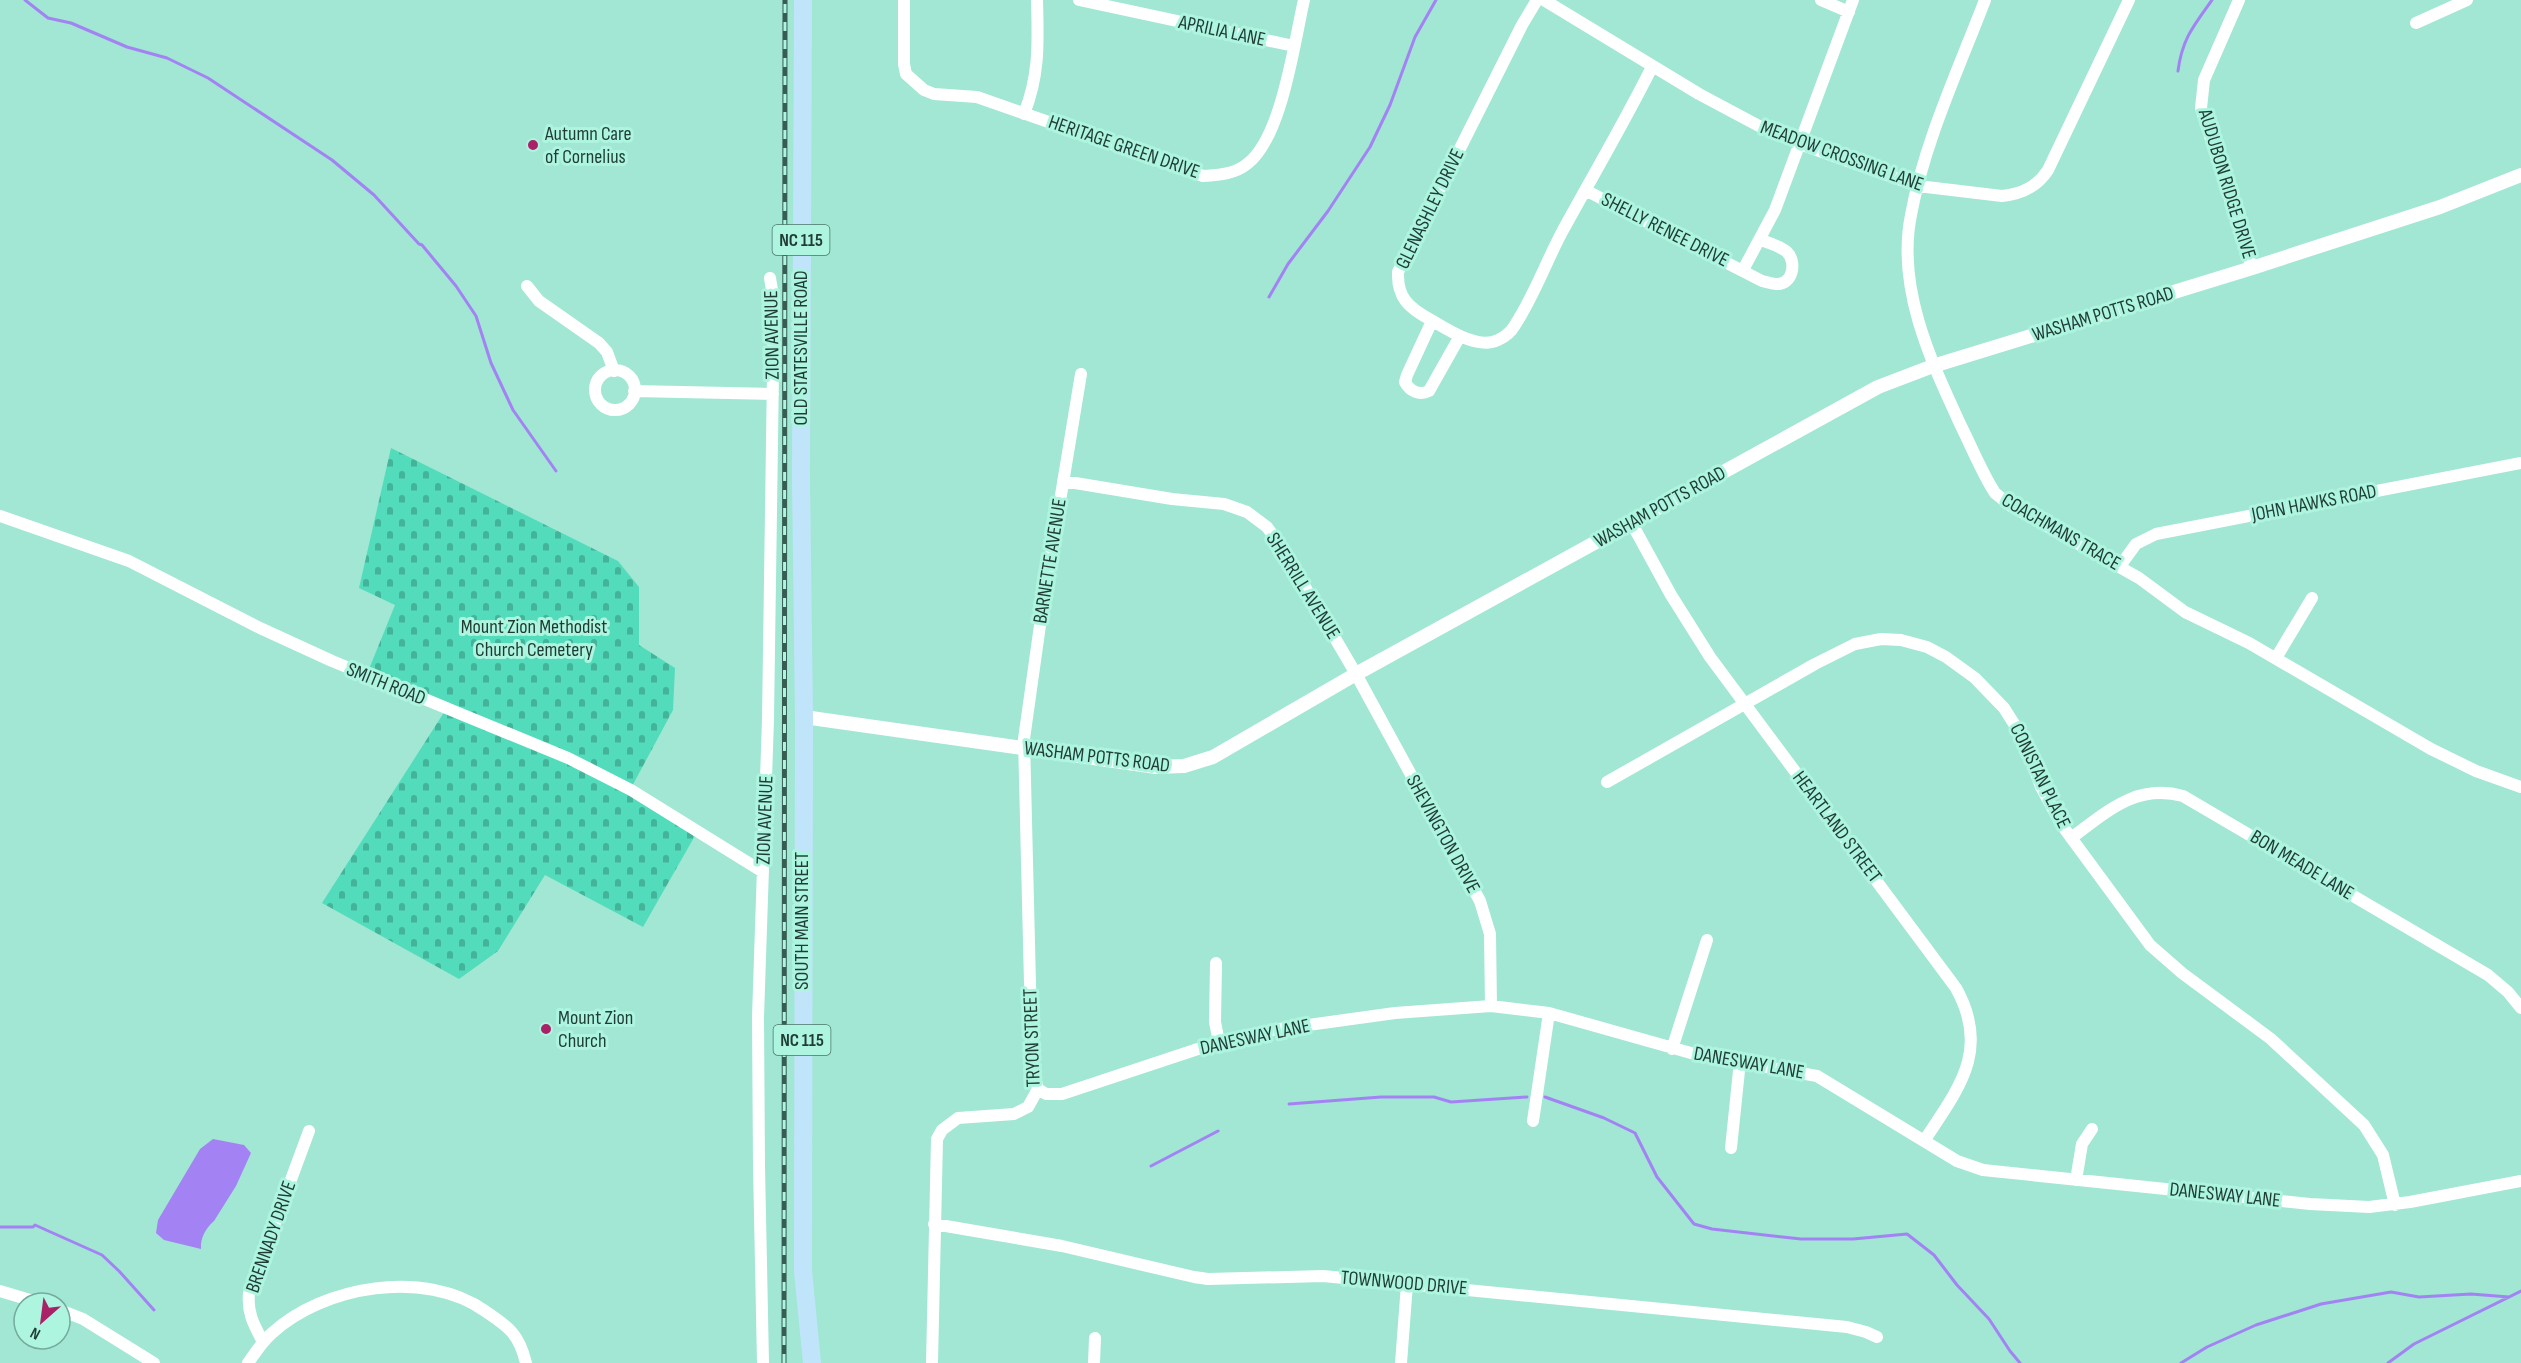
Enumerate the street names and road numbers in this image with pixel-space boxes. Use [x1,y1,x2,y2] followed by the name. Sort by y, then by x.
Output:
[1175,10,1268,52] street label: APRILIA LANE
[2193,105,2261,262] street label: AUDUBON RIDGE DRIVE
[1045,110,1203,184] street label: HERITAGE GREEN DRIVE
[1757,115,1927,197] street label: MEADOW CROSSING LANE
[1391,145,1469,273] street label: GLENASHLEY DRIVE
[1597,188,1733,272] street label: SHELLY RENEE DRIVE
[772,225,830,255] road number: NC 115
[789,270,813,426] street label: OLD STATESVILLE ROAD
[2029,281,2177,347] street label: WASHAM POTTS ROAD
[759,290,785,380] street label: ZION AVENUE
[1590,461,1730,553] street label: WASHAM POTTS ROAD
[2249,479,2379,527] street label: JOHN HAWKS ROAD
[1997,488,2125,576] street label: COACHMANS TRACE
[1028,497,1072,625] street label: BARNETTE AVENUE
[1261,528,1345,644] street label: SHERRILL AVENUE
[343,657,429,711] street label: SMITH ROAD
[2004,720,2076,832] street label: CONISTAN PLACE
[1023,736,1171,778] street label: WASHAM POTTS ROAD
[1787,766,1887,888] street label: HEARTLAND STREET
[1401,771,1485,897] street label: SHEVINGTON DRIVE
[751,775,779,865] street label: ZION AVENUE
[2246,825,2358,905] street label: BON MEADE LANE
[790,852,814,990] street label: SOUTH MAIN STREET
[1018,988,1046,1088] street label: TRYON STREET
[1198,1014,1312,1060] street label: DANESWAY LANE
[774,1025,830,1055] road number: NC 115
[1692,1042,1806,1084] street label: DANESWAY LANE
[2168,1177,2282,1213] street label: DANESWAY LANE
[241,1178,301,1296] street label: BRENNADY DRIVE
[1340,1266,1468,1300] street label: TOWNWOOD DRIVE

